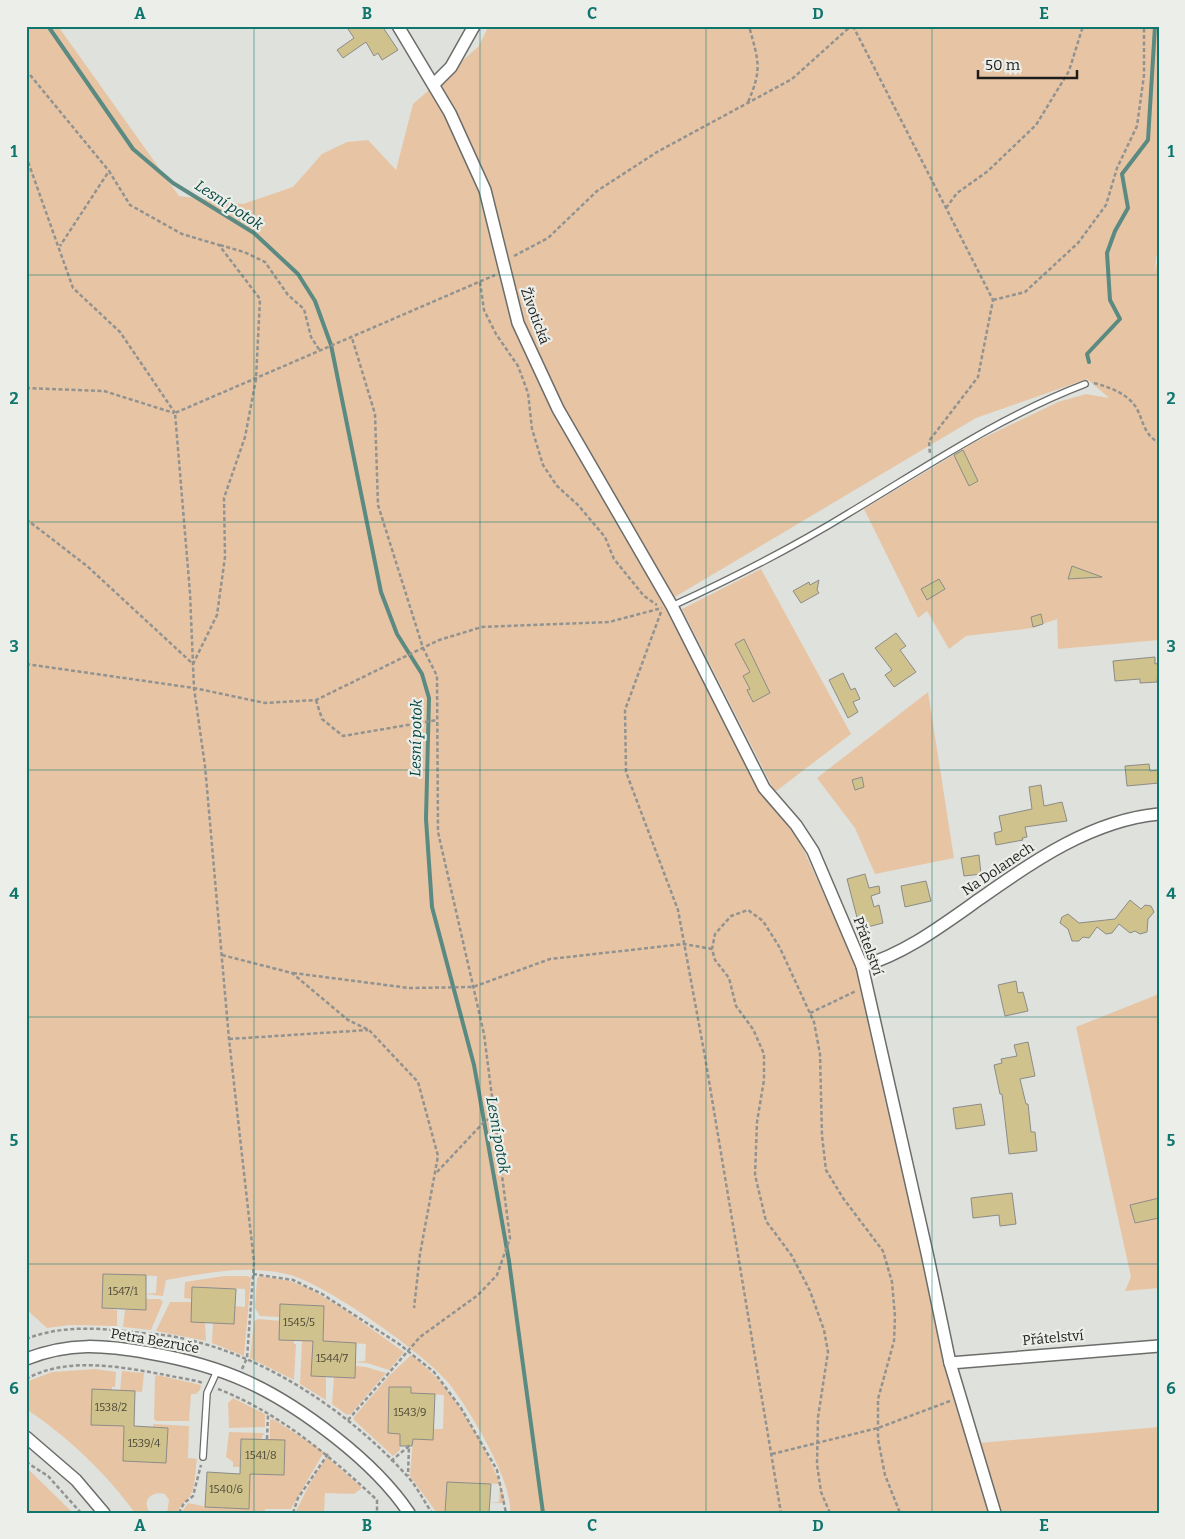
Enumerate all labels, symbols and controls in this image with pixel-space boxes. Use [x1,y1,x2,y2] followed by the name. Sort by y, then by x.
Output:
[134,4,146,23] text: A
[362,4,372,23] text: B
[587,4,597,23] text: C
[812,4,824,23] text: D
[1039,4,1049,23] text: E
[978,48,1076,80] scale bar
[985,56,1021,74] text: 50 m
[11,142,18,161] text: 1
[1168,142,1175,161] text: 1
[192,176,267,234] water label: Lesní potok
[517,285,553,347] street label: Životická
[9,389,19,408] text: 2
[1166,389,1176,408] text: 2
[9,637,19,656] text: 3
[1166,637,1176,656] text: 3
[406,698,426,777] water label: Lesní potok
[959,839,1037,899] street label: Na Dolanech
[9,884,19,903] text: 4
[1166,884,1176,903] text: 4
[850,914,887,978] street label: Přátelství
[482,1095,514,1176] water label: Lesní potok
[10,1131,19,1150] text: 5
[1167,1131,1176,1150] text: 5
[108,1285,139,1298] house number: 1547/1
[283,1316,315,1329] house number: 1545/5
[109,1325,201,1357] street label: Petra Bezruče
[1022,1327,1085,1349] street label: Přátelství
[316,1352,349,1365] house number: 1544/7
[9,1379,19,1398] text: 6
[1166,1379,1176,1398] text: 6
[95,1401,127,1414] house number: 1538/2
[394,1406,426,1419] house number: 1543/9
[128,1437,161,1450] house number: 1539/4
[245,1449,277,1462] house number: 1541/8
[209,1483,243,1496] house number: 1540/6
[134,1516,146,1535] text: A
[362,1516,372,1535] text: B
[587,1516,597,1535] text: C
[812,1516,824,1535] text: D
[1039,1516,1049,1535] text: E

